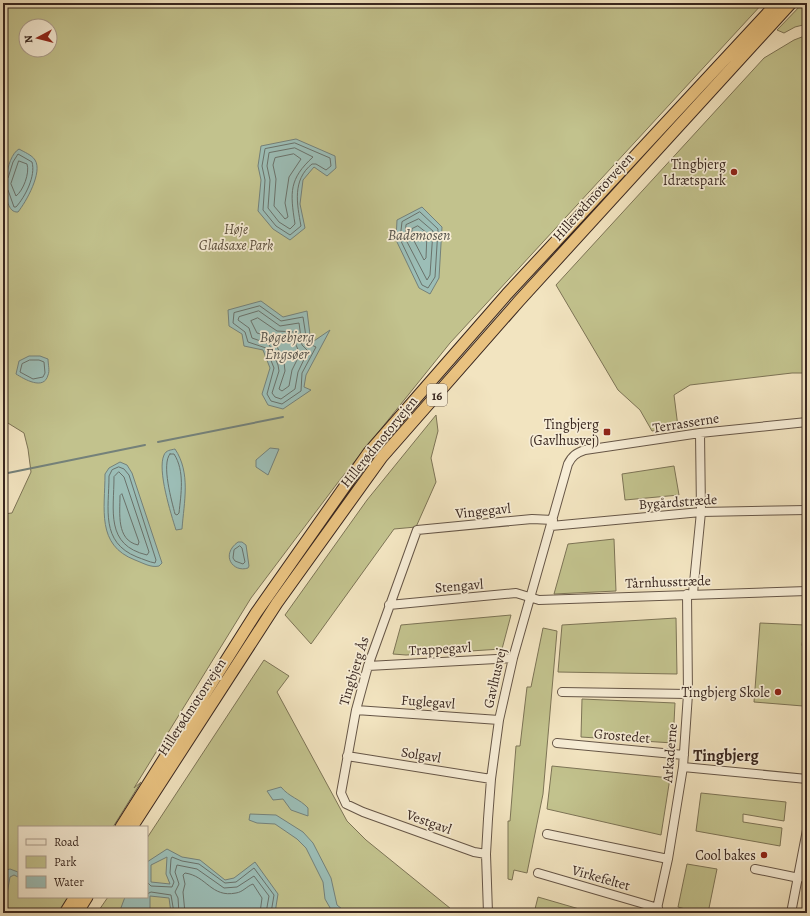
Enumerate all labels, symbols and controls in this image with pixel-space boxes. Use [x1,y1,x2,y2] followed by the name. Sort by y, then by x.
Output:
[18,18,58,58] north arrow
[21,34,37,44] text: N
[548,149,638,245] street label: Hillerødmotorvejen
[663,155,726,190] place label: Tingbjerg Idrætspark
[729,167,739,177] marker: Tingbjerg Idrætspark
[199,220,273,255] park label: Høje Gladsaxe Park
[388,225,450,245] water label: Bademosen
[260,327,314,364] water label: Bøgebjerg Engsøer
[427,384,447,406] road number: 16
[336,392,422,492] street label: Hillerødmotorvejen
[651,408,721,438] street label: Terrasserne
[530,415,599,450] place label: Tingbjerg (Gavlhusvej)
[602,427,612,437] marker: Tingbjerg (Gavlhusvej)
[638,490,718,514] street label: Bygårdstræde
[453,499,512,523] street label: Vingegavl
[625,571,711,593] street label: Tårnhusstræde
[434,574,485,598] street label: Stengavl
[334,634,374,708] street label: Tingbjerg Ås
[408,638,472,660] street label: Trappegavl
[479,646,511,710] street label: Gavlhusvej
[153,654,231,759] street label: Hillerødmotorvejen
[681,683,770,702] place label: Tingbjerg Skole
[773,687,783,697] marker: Tingbjerg Skole
[400,691,456,713] street label: Fuglegavl
[658,723,682,784] street label: Arkaderne
[593,724,651,748] street label: Grostedet
[400,742,443,768] street label: Solgavl
[693,745,760,767] district label: Tingbjerg
[403,805,455,839] street label: Vestgavl
[18,826,148,898] legend
[54,834,80,850] text: Road
[695,846,756,865] place label: Cool bakes
[759,850,769,860] marker: Cool bakes
[54,854,77,870] text: Park
[569,860,633,895] street label: Virkefeltet
[53,874,84,890] text: Water

